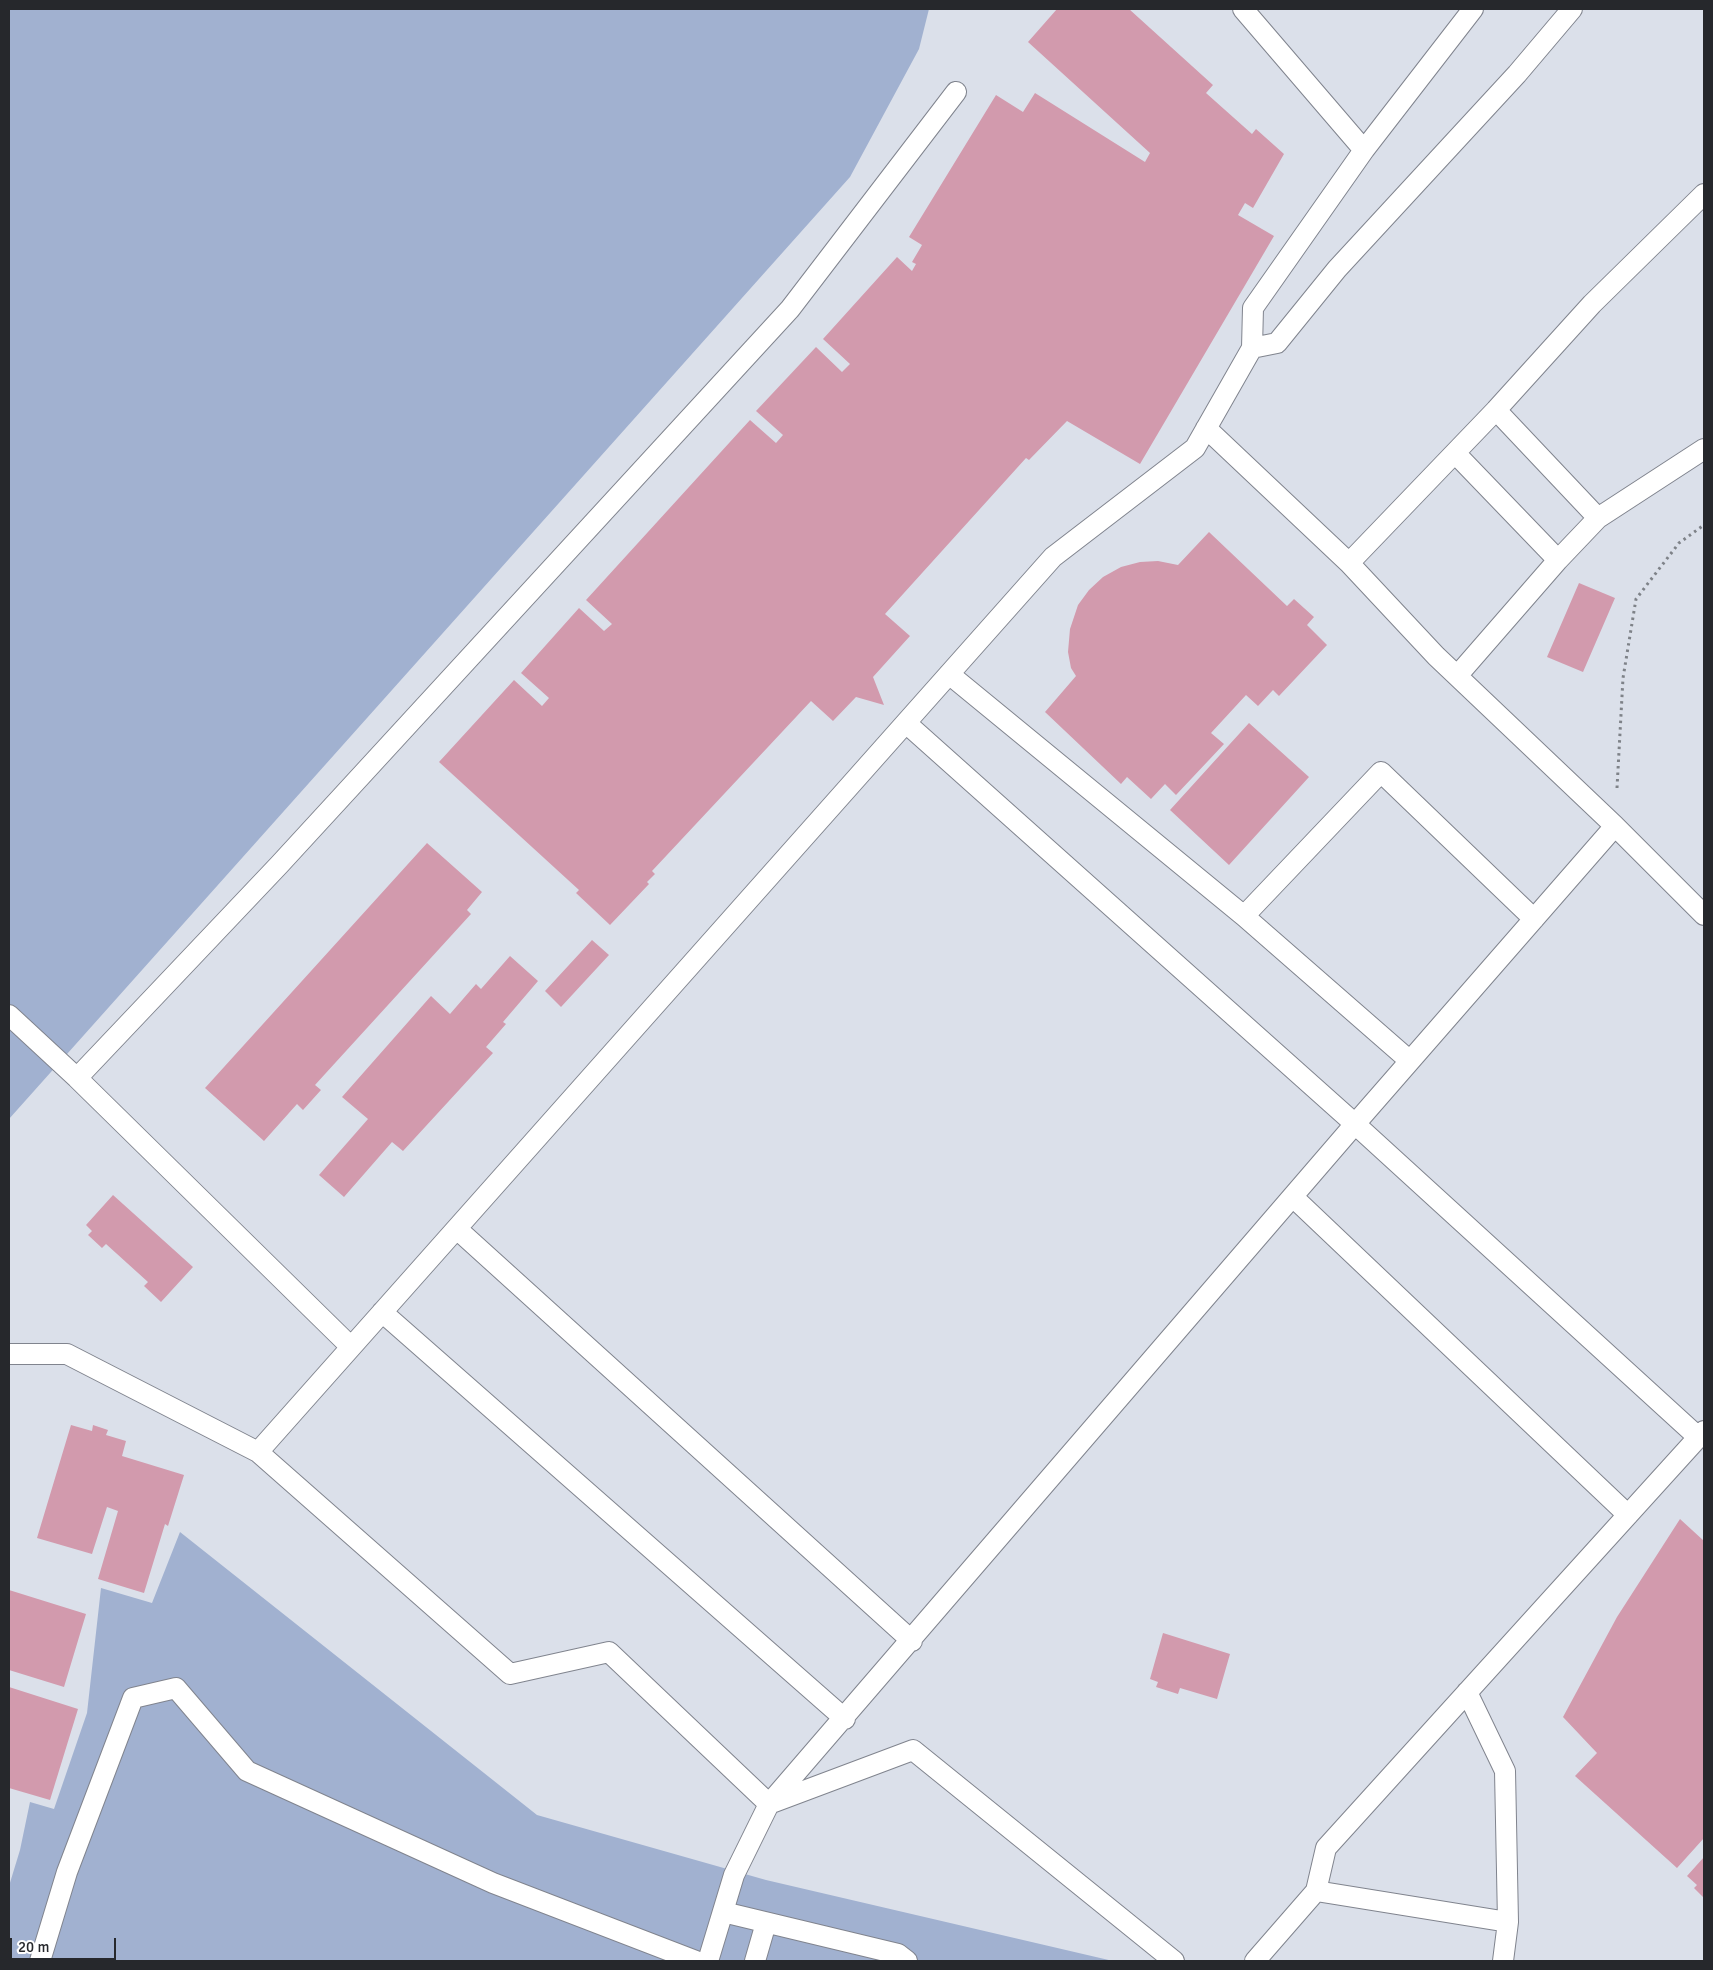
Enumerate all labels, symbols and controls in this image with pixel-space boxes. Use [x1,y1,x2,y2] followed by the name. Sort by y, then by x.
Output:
[12,1928,119,1960] scale bar
[18,1938,49,1956] text: 20 m

